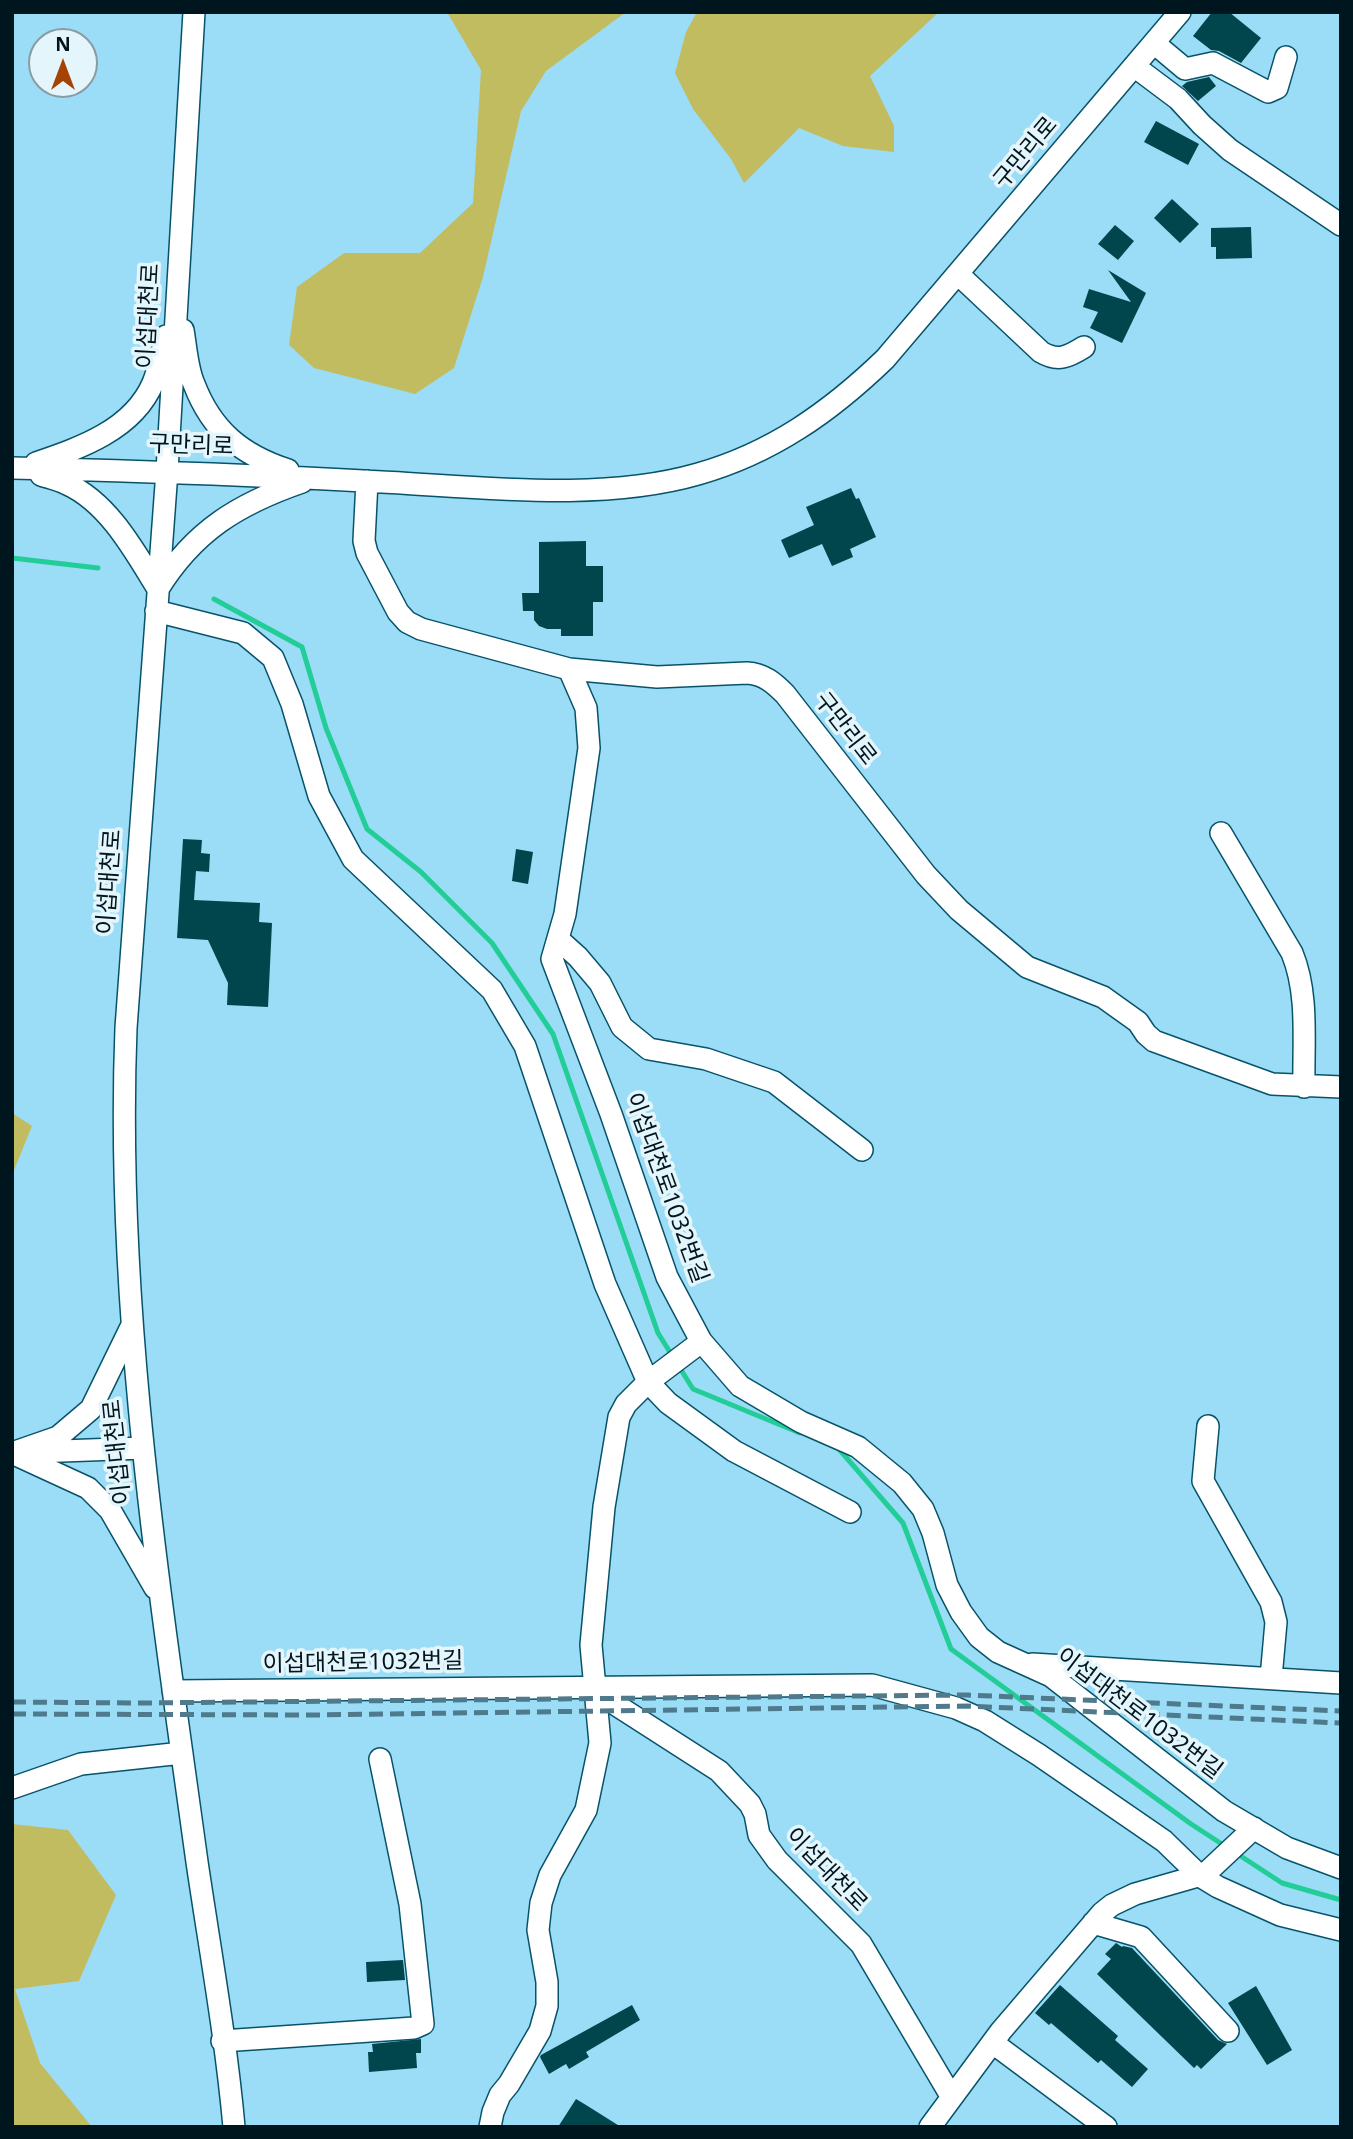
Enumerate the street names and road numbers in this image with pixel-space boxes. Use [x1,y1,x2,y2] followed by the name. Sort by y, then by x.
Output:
[988,112,1064,194] street label: 구만리로
[132,262,166,370] street label: 이섭대천로
[148,431,234,461] street label: 구만리로
[808,687,882,771] street label: 구만리로
[93,828,127,936] street label: 이섭대천로
[619,1089,713,1287] street label: 이섭대천로1032번길
[99,1398,137,1506] street label: 이섭대천로
[1051,1643,1227,1785] street label: 이섭대천로1032번길
[262,1647,464,1679] street label: 이섭대천로1032번길
[779,1822,873,1918] street label: 이섭대천로

